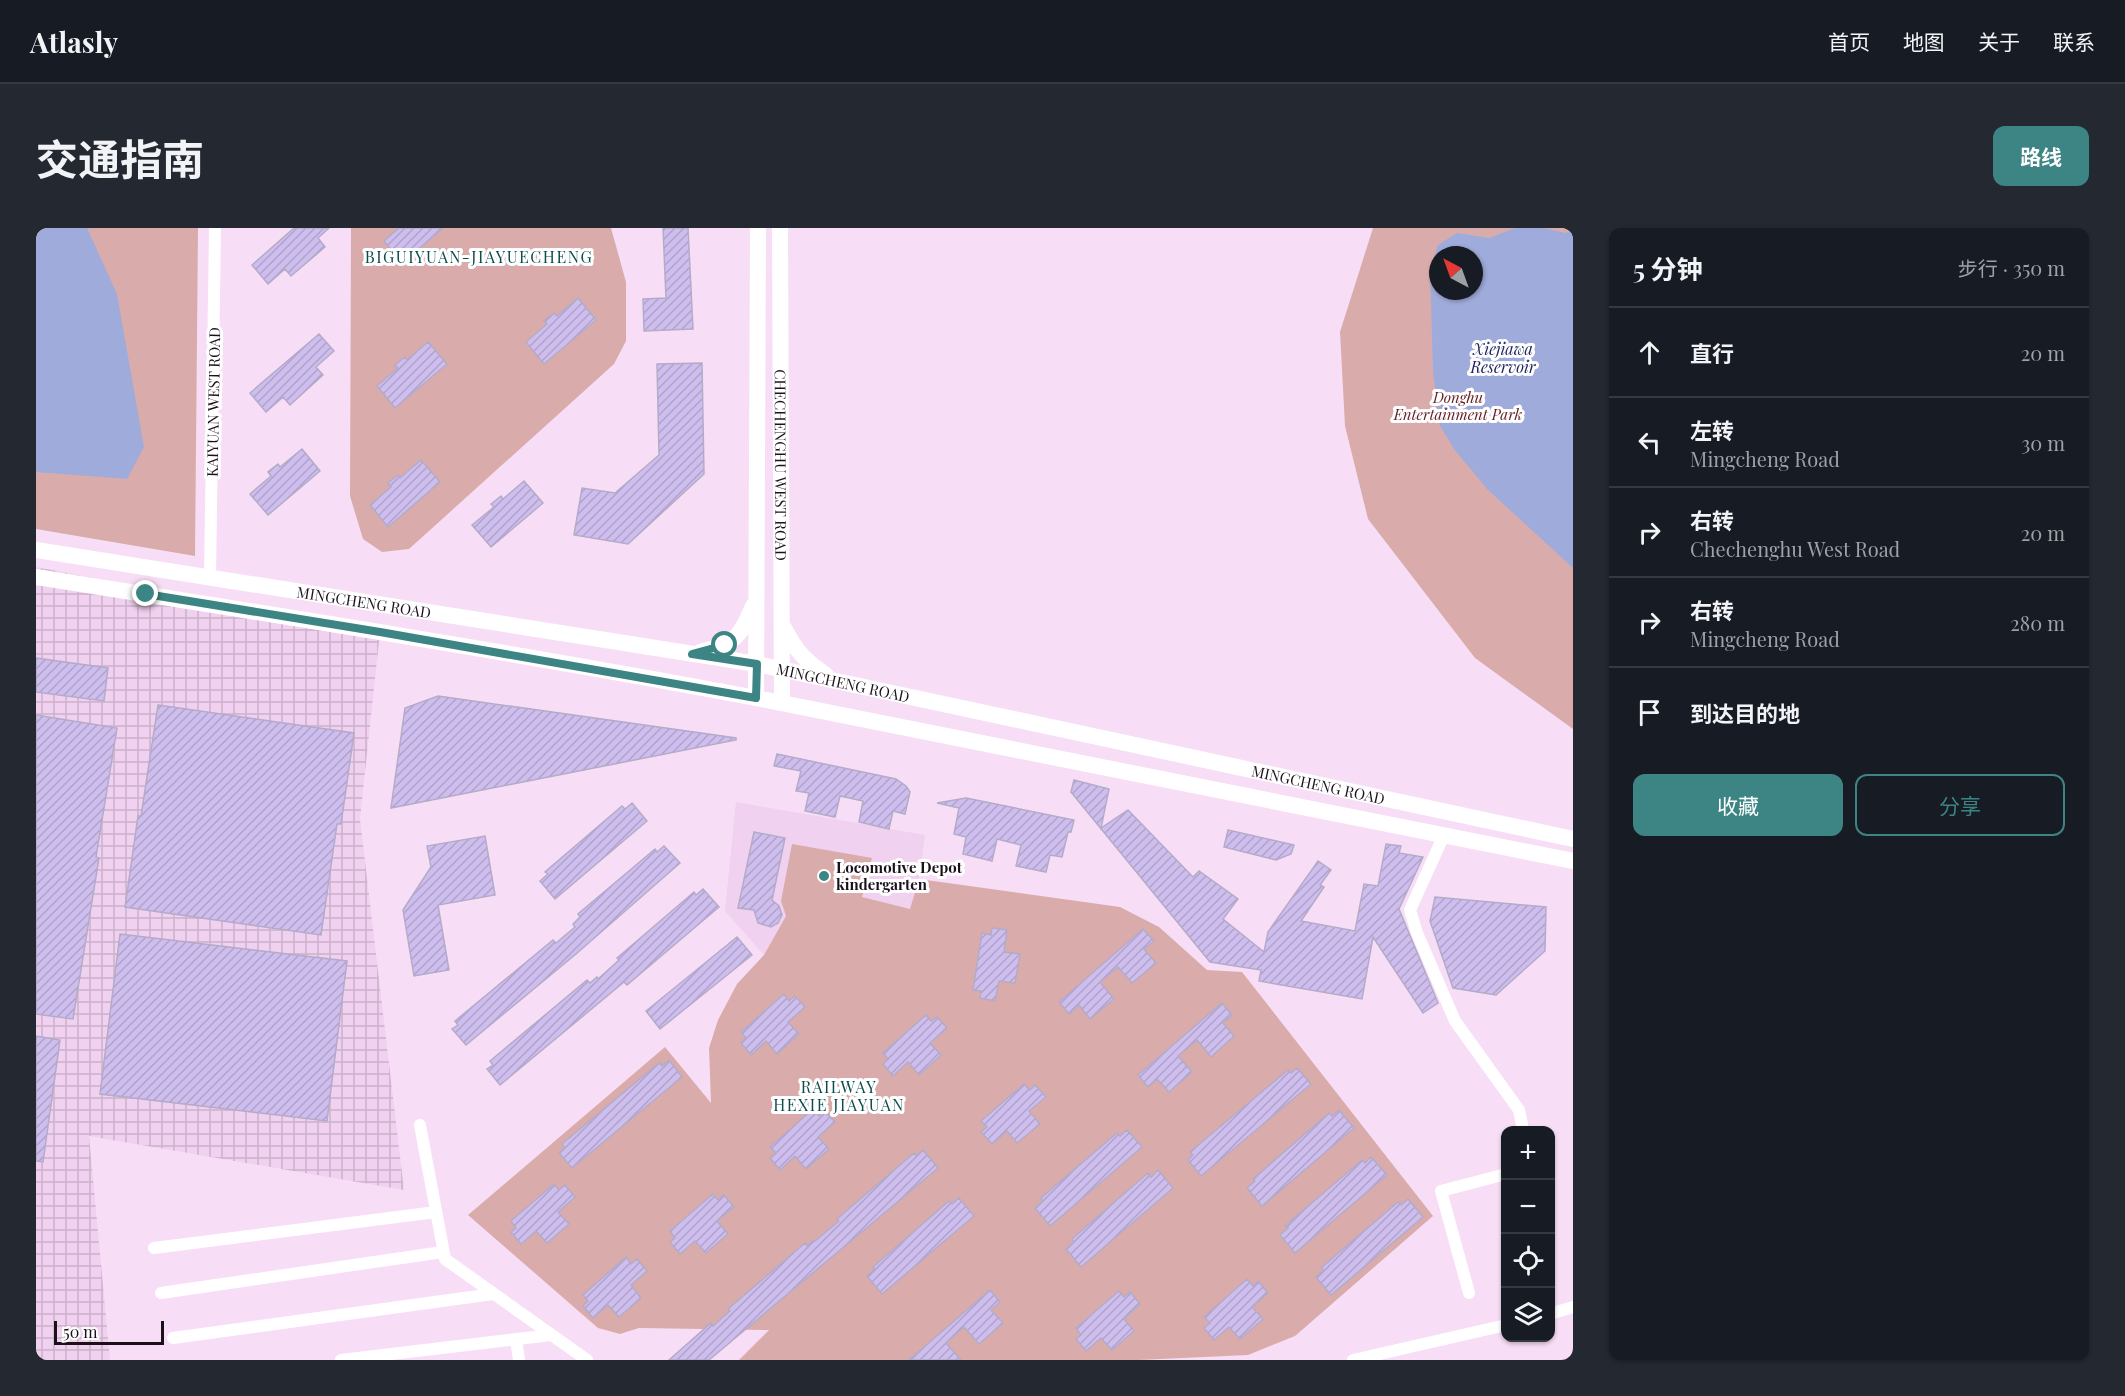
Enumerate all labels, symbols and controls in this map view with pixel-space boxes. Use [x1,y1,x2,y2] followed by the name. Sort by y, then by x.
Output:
[30,23,118,60] text: Atlasly
[1828,27,1870,55] text: 首页
[1903,27,1945,55] text: 地图
[1978,27,2020,55] text: 关于
[2053,27,2095,55] text: 联系
[1993,126,2089,186] button: 路线
[36,130,204,186] text: 交通指南
[365,246,593,267] district label: BIGUIYUAN-JIAYUECHENG
[1429,246,1483,300] north arrow
[1633,251,1703,286] text: 5 分钟
[1958,254,2065,281] text: 步行 · 350 m
[202,327,224,477] street label: KAIYUAN WEST ROAD
[1633,336,1666,369] icon: ahead
[1469,338,1537,377] water label: Xiejiawa Reservoir
[1690,338,1734,368] text: 直行
[2021,339,2065,366] text: 20 m
[771,369,791,561] street label: CHECHENGHU WEST ROAD
[1393,387,1523,424] park label: Donghu Entertainment Park
[1690,415,1734,445] text: 左转
[1633,426,1666,459] icon: left
[2021,429,2065,456] text: 30 m
[1690,445,1840,472] text: Mingcheng Road
[1690,505,1734,535] text: 右转
[1633,516,1666,549] icon: right
[2021,519,2065,546] text: 20 m
[1690,535,1900,562] text: Chechenghu West Road
[132,580,158,606] route end
[295,581,433,622] street label: MINGCHENG ROAD
[1690,595,1734,625] text: 右转
[1633,606,1666,639] icon: right
[2010,609,2065,636] text: 280 m
[1690,625,1840,652] text: Mingcheng Road
[711,631,737,657] route start
[775,658,912,706] street label: MINGCHENG ROAD
[1633,696,1666,729] icon: arrive
[1690,698,1800,728] text: 到达目的地
[1250,760,1387,808] street label: MINGCHENG ROAD
[1633,774,1843,836] button: 收藏
[1855,774,2065,836] button: 分享
[836,857,963,894] place label: Locomotive Depot kindergarten
[817,869,831,883] marker: Locomotive Depot kindergarten
[773,1076,905,1115] district label: RAILWAY HEXIE JIAYUAN
[1501,1126,1555,1342] map controls
[1501,1126,1555,1180] button: +
[1501,1180,1555,1234] button: −
[1501,1234,1555,1288] button: locate
[1501,1288,1555,1342] button: layers
[54,1318,164,1346] scale bar
[63,1321,97,1342] text: 50 m

